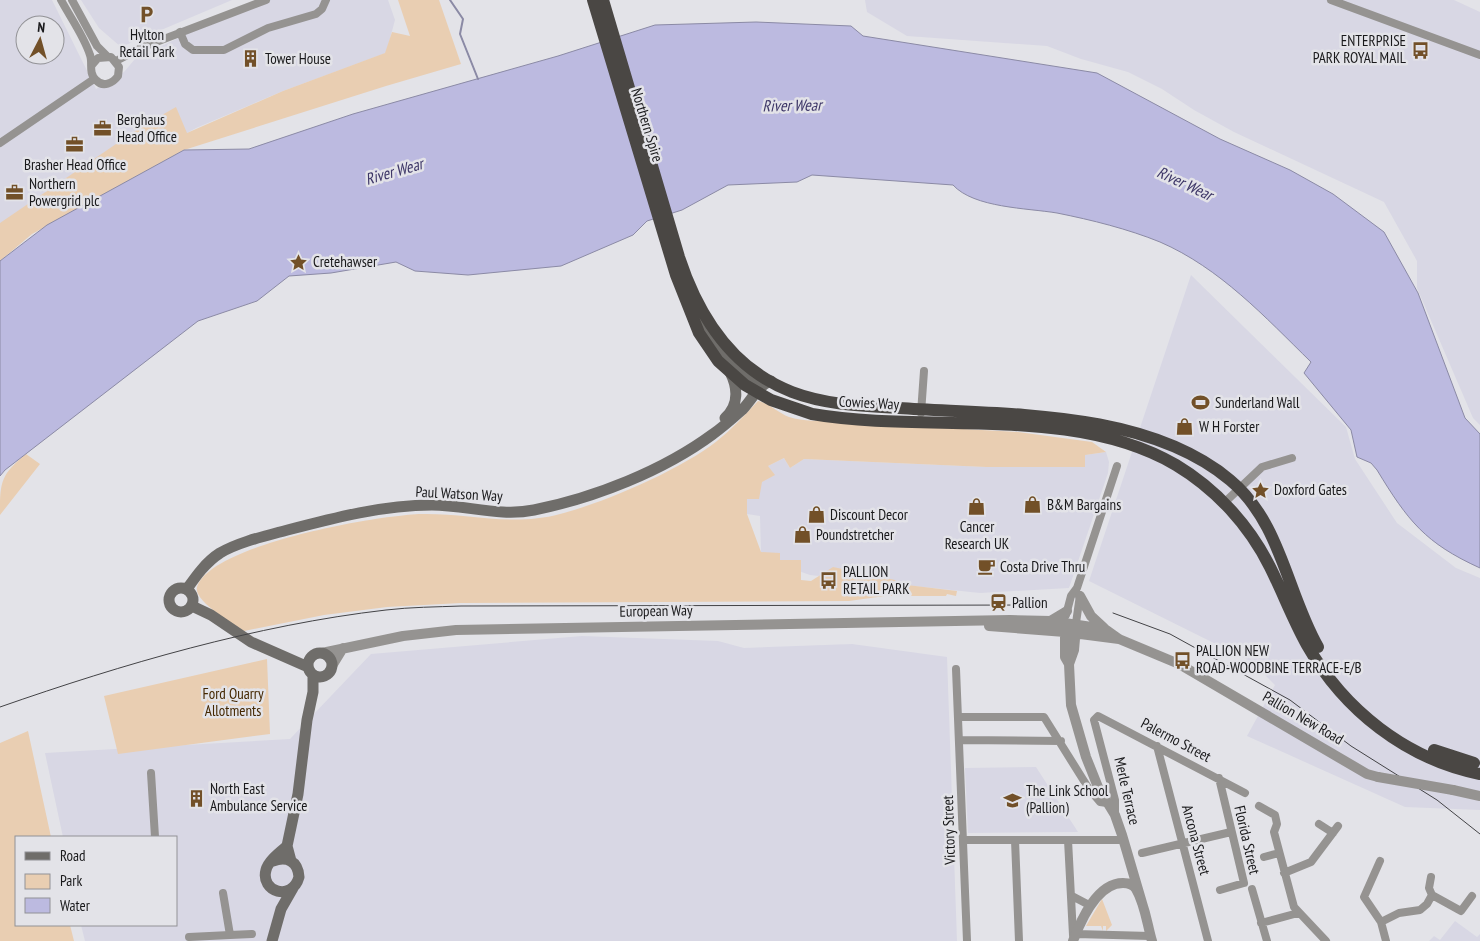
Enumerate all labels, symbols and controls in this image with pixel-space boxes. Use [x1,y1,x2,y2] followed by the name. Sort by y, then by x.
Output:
[137,4,157,24] parking icon: Hylton Retail Park
[15,15,65,65] north arrow
[37,18,46,36] text: N
[119,25,175,61] place label: Hylton Retail Park
[1313,31,1407,67] place label: ENTERPRISE PARK ROYAL MAIL
[1410,40,1430,60] bus stop icon: ENTERPRISE PARK ROYAL MAIL
[241,49,261,69] building icon: Tower House
[265,49,331,68] place label: Tower House
[627,86,668,164] street label: Northern Spire
[762,94,824,116] water label: River Wear
[117,110,177,146] place label: Berghaus Head Office
[93,119,113,139] office icon: Berghaus Head Office
[65,134,85,154] office icon: Brasher Head Office
[363,153,428,189] water label: River Wear
[24,155,126,174] place label: Brasher Head Office
[1154,161,1218,206] water label: River Wear
[29,174,100,210] place label: Northern Powergrid plc
[5,183,25,203] office icon: Northern Powergrid plc
[289,252,309,272] place icon: Cretehawser
[313,252,378,271] place label: Cretehawser
[838,391,900,414] street label: Cowies Way
[1191,393,1211,413] sports icon: Sunderland Wall
[1215,393,1300,412] place label: Sunderland Wall
[1175,417,1195,437] shop icon: W H Forster
[1199,417,1260,436] place label: W H Forster
[1250,480,1270,500] place icon: Doxford Gates
[1274,480,1347,499] place label: Doxford Gates
[415,482,503,505] street label: Paul Watson Way
[1023,495,1043,515] shop icon: B&M Bargains
[1047,495,1121,514] place label: B&M Bargains
[967,496,987,516] shop icon: Cancer Research UK
[806,505,826,525] shop icon: Discount Decor
[830,505,909,524] place label: Discount Decor
[945,517,1010,553] place label: Cancer Research UK
[792,525,812,545] shop icon: Poundstretcher
[816,525,895,544] place label: Poundstretcher
[976,557,996,577] cafe icon: Costa Drive Thru
[1000,557,1085,576] place label: Costa Drive Thru
[843,562,910,598] place label: PALLION RETAIL PARK
[819,571,839,591] bus stop icon: PALLION RETAIL PARK
[988,593,1008,613] station icon: Pallion
[1012,593,1048,612] place label: Pallion
[619,600,693,621] street label: European Way
[1196,641,1362,677] place label: PALLION NEW ROAD-WOODBINE TERRACE-E/B
[1172,650,1192,670] bus stop icon: PALLION NEW ROAD-WOODBINE TERRACE-E/B
[202,684,264,720] park label: Ford Quarry Allotments
[1259,687,1347,748] street label: Pallion New Road
[1138,713,1215,766] street label: Palermo Street
[1110,755,1145,827] street label: Merle Terrace
[210,779,308,815] place label: North East Ambulance Service
[1026,781,1109,817] place label: The Link School (Pallion)
[186,788,206,808] building icon: North East Ambulance Service
[1002,790,1022,810] school or university icon: The Link School (Pallion)
[938,795,959,866] street label: Victory Street
[1178,803,1215,877] street label: Ancona Street
[1230,804,1265,876] street label: Florida Street
[15,836,178,926] legend
[60,846,86,865] text: Road
[60,871,82,890] text: Park
[60,896,91,915] text: Water

